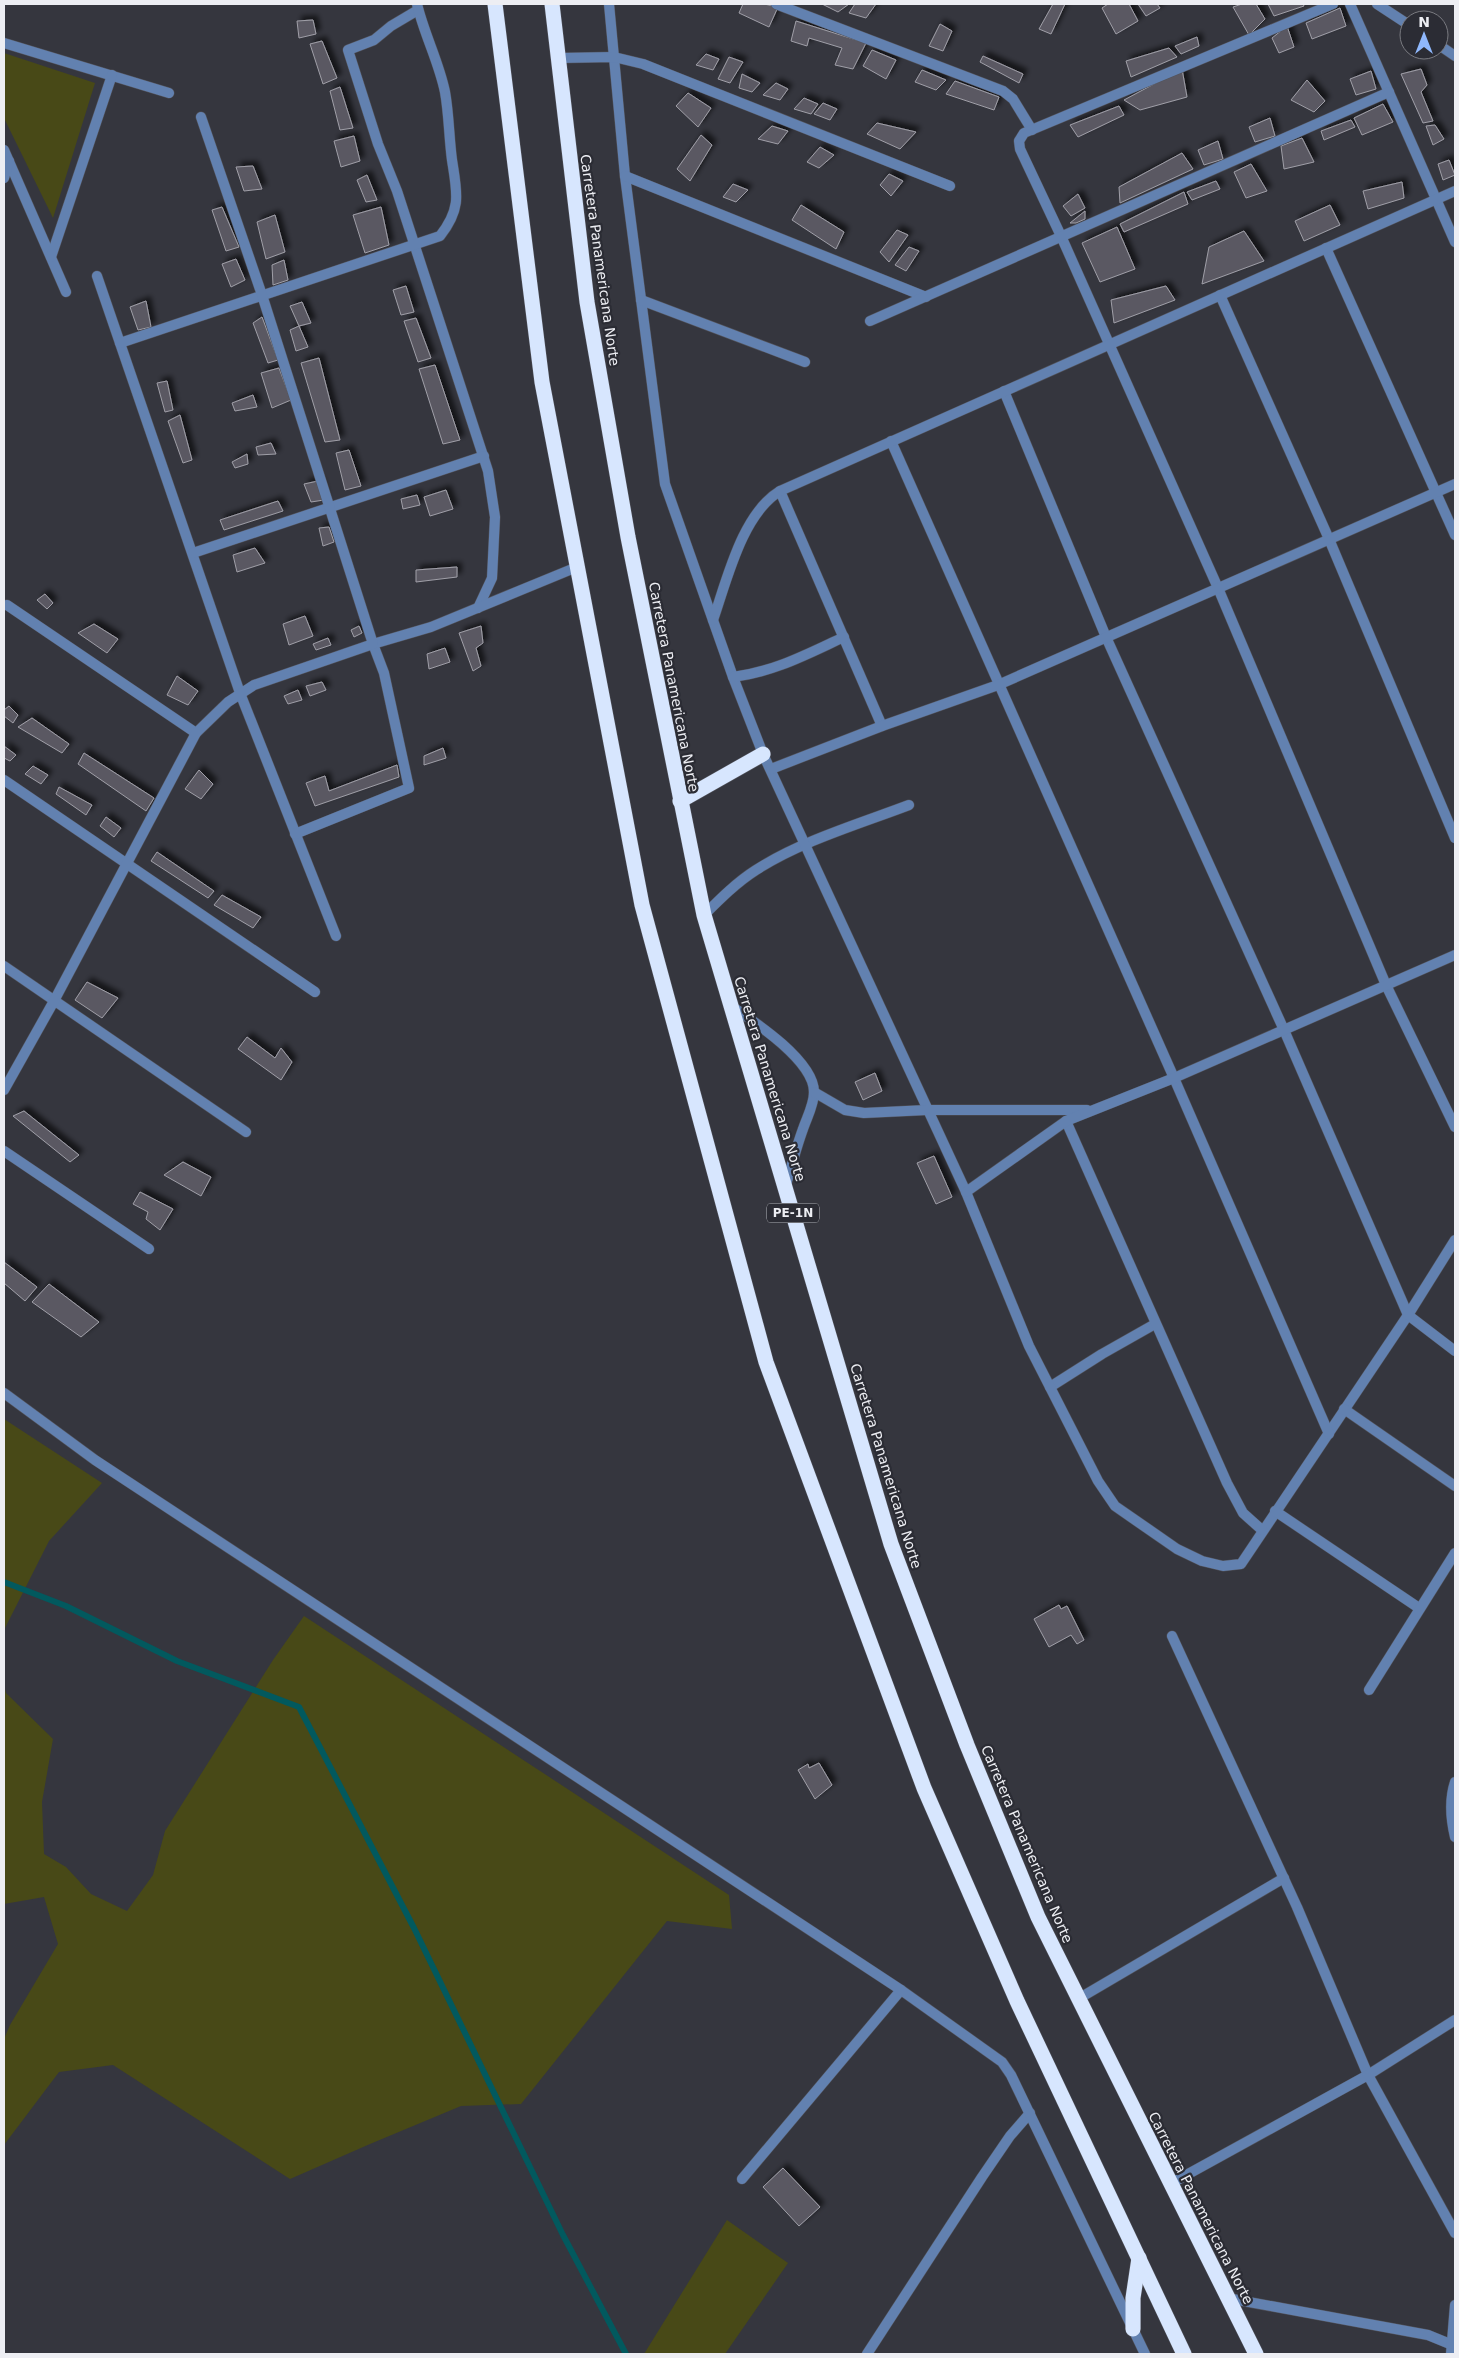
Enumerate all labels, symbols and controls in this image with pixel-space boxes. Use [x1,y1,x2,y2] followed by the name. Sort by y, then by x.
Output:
[1399,10,1449,60] north arrow
[1418,14,1430,30] text: N
[577,153,623,367] street label: Carretera Panamericana Norte
[646,581,702,793] street label: Carretera Panamericana Norte
[731,975,809,1183] street label: Carretera Panamericana Norte
[767,1204,819,1222] road number: PE-1N
[847,1362,925,1570] street label: Carretera Panamericana Norte
[978,1743,1076,1945] street label: Carretera Panamericana Norte
[1145,2109,1257,2307] street label: Carretera Panamericana Norte

